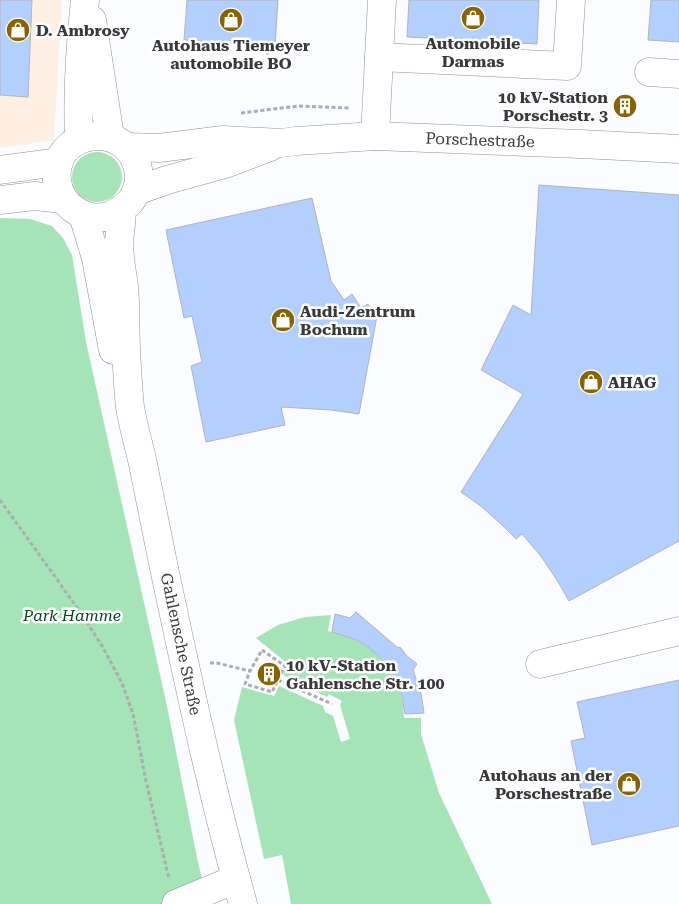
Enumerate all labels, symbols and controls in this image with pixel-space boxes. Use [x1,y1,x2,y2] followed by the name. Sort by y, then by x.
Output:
[460,5,486,31] shop icon: Automobile Darmas
[218,7,244,33] shop icon: Autohaus Tiemeyer automobile BO
[5,17,31,43] shop icon: D. Ambrosy
[36,21,130,40] place label: D. Ambrosy
[426,34,520,71] place label: Automobile Darmas
[152,36,310,73] place label: Autohaus Tiemeyer automobile BO
[498,88,608,125] place label: 10 kV-Station Porschestr. 3
[612,93,638,119] building icon: 10 kV-Station Porschestr. 3
[425,129,535,151] street label: Porschestraße
[300,302,416,339] place label: Audi-Zentrum Bochum
[270,307,296,333] shop icon: Audi-Zentrum Bochum
[578,369,604,395] shop icon: AHAG
[608,373,657,392] place label: AHAG
[157,571,205,717] street label: Gahlensche Straße
[22,606,121,625] park label: Park Hamme
[286,656,445,693] place label: 10 kV-Station Gahlensche Str. 100
[256,661,282,687] building icon: 10 kV-Station Gahlensche Str. 100
[479,766,612,803] place label: Autohaus an der Porschestraße
[616,771,642,797] shop icon: Autohaus an der Porschestraße

